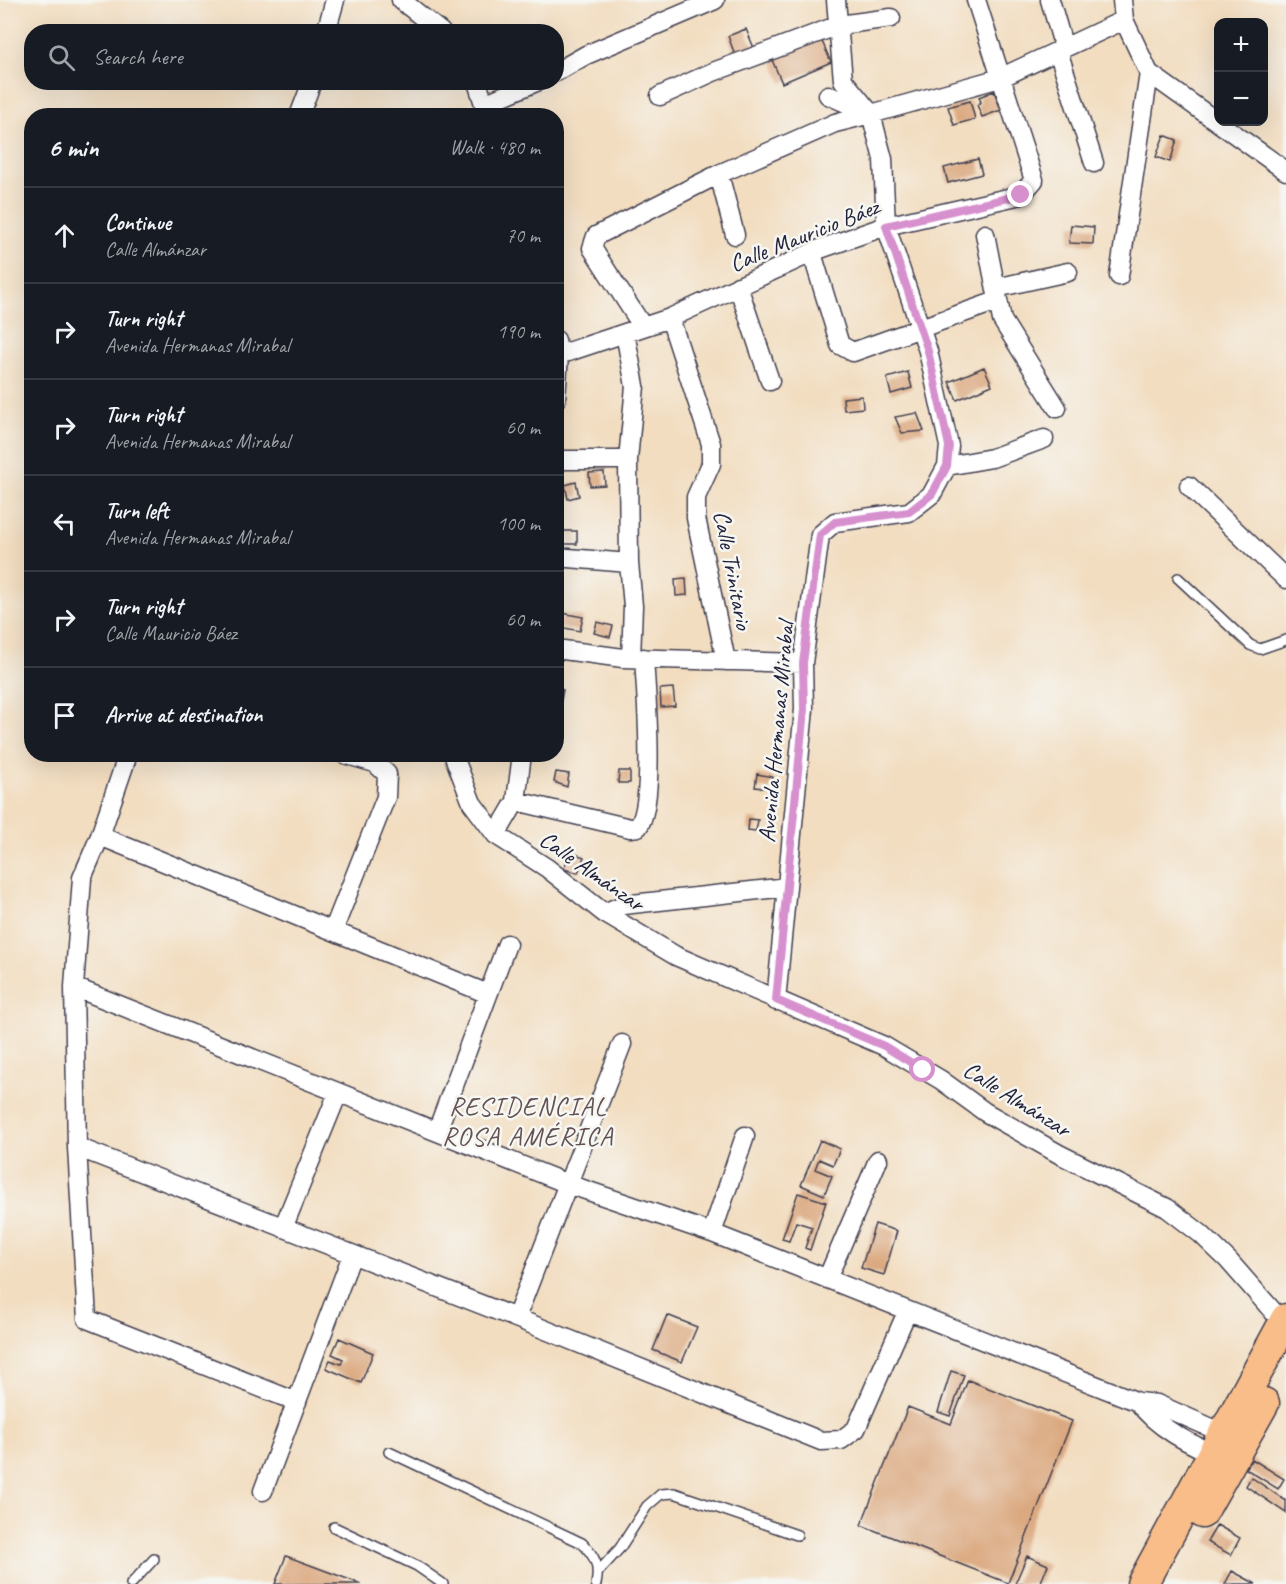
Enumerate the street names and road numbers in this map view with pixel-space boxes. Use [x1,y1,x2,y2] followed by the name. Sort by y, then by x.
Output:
[725,191,885,279] street label: Calle Mauricio Báez
[707,508,760,633] street label: Calle Trinitario
[751,616,801,844] street label: Avenida Hermanas Mirabal
[534,824,652,919] street label: Calle Almánzar
[958,1054,1078,1145] street label: Calle Almánzar

